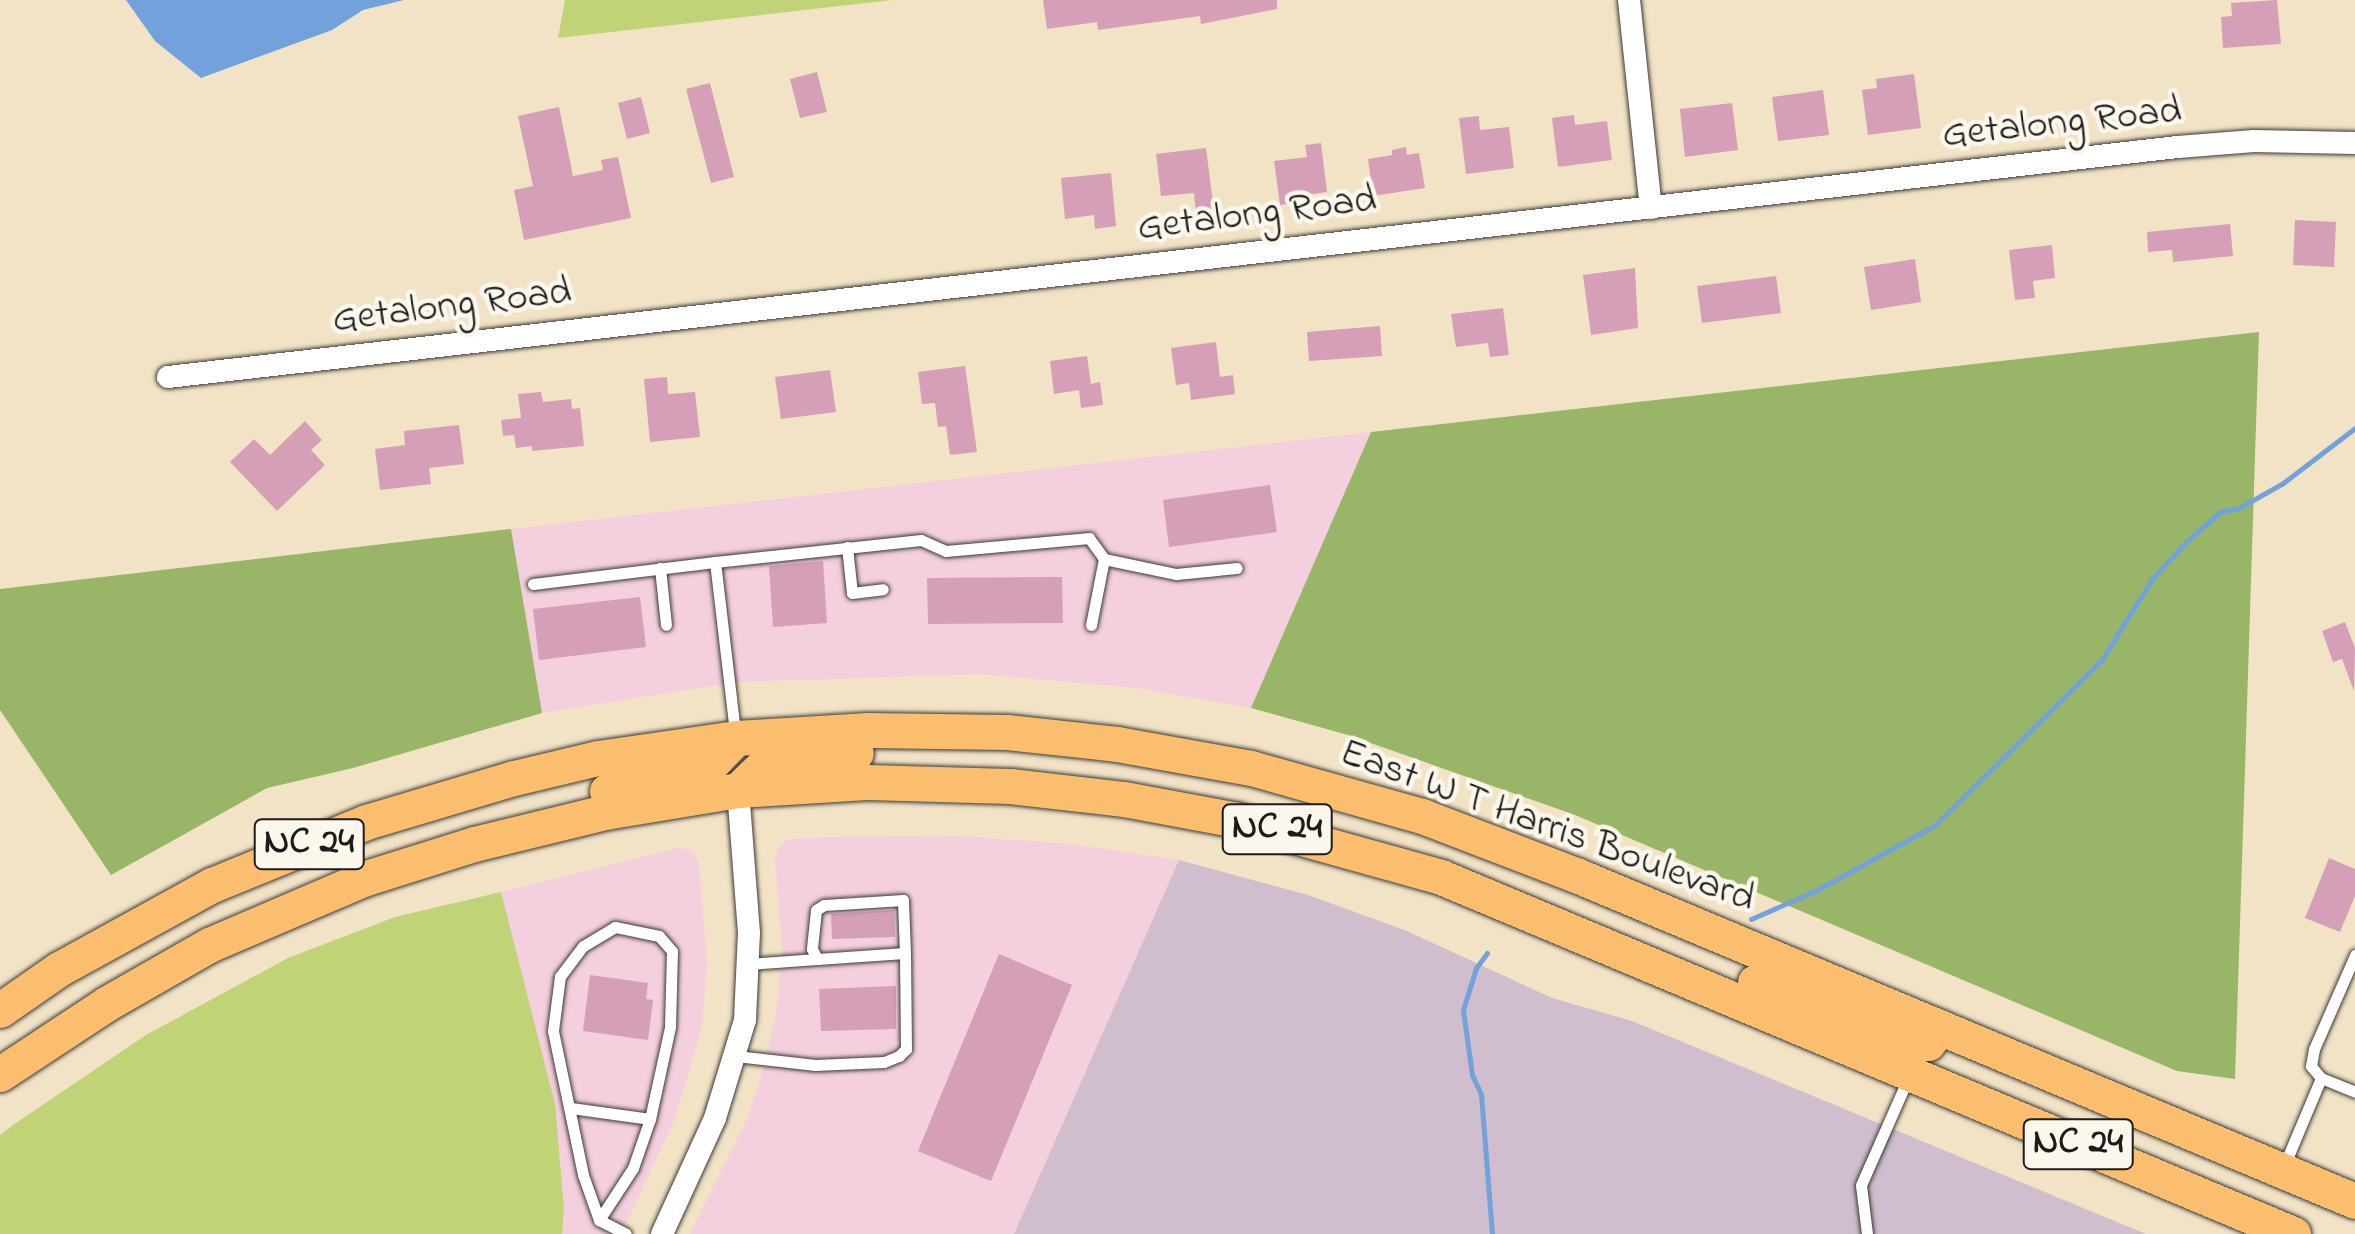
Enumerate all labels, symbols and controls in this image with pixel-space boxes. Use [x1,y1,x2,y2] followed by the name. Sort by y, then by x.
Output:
[1940,88,2184,160] street label: Getalong Road
[1135,177,1379,253] street label: Getalong Road
[330,269,574,345] street label: Getalong Road
[1333,730,1761,924] street label: East W T Harris Boulevard
[1220,796,1334,862] road number: NC 24
[252,811,366,877] road number: NC 24
[2020,1111,2136,1177] road number: NC 24

